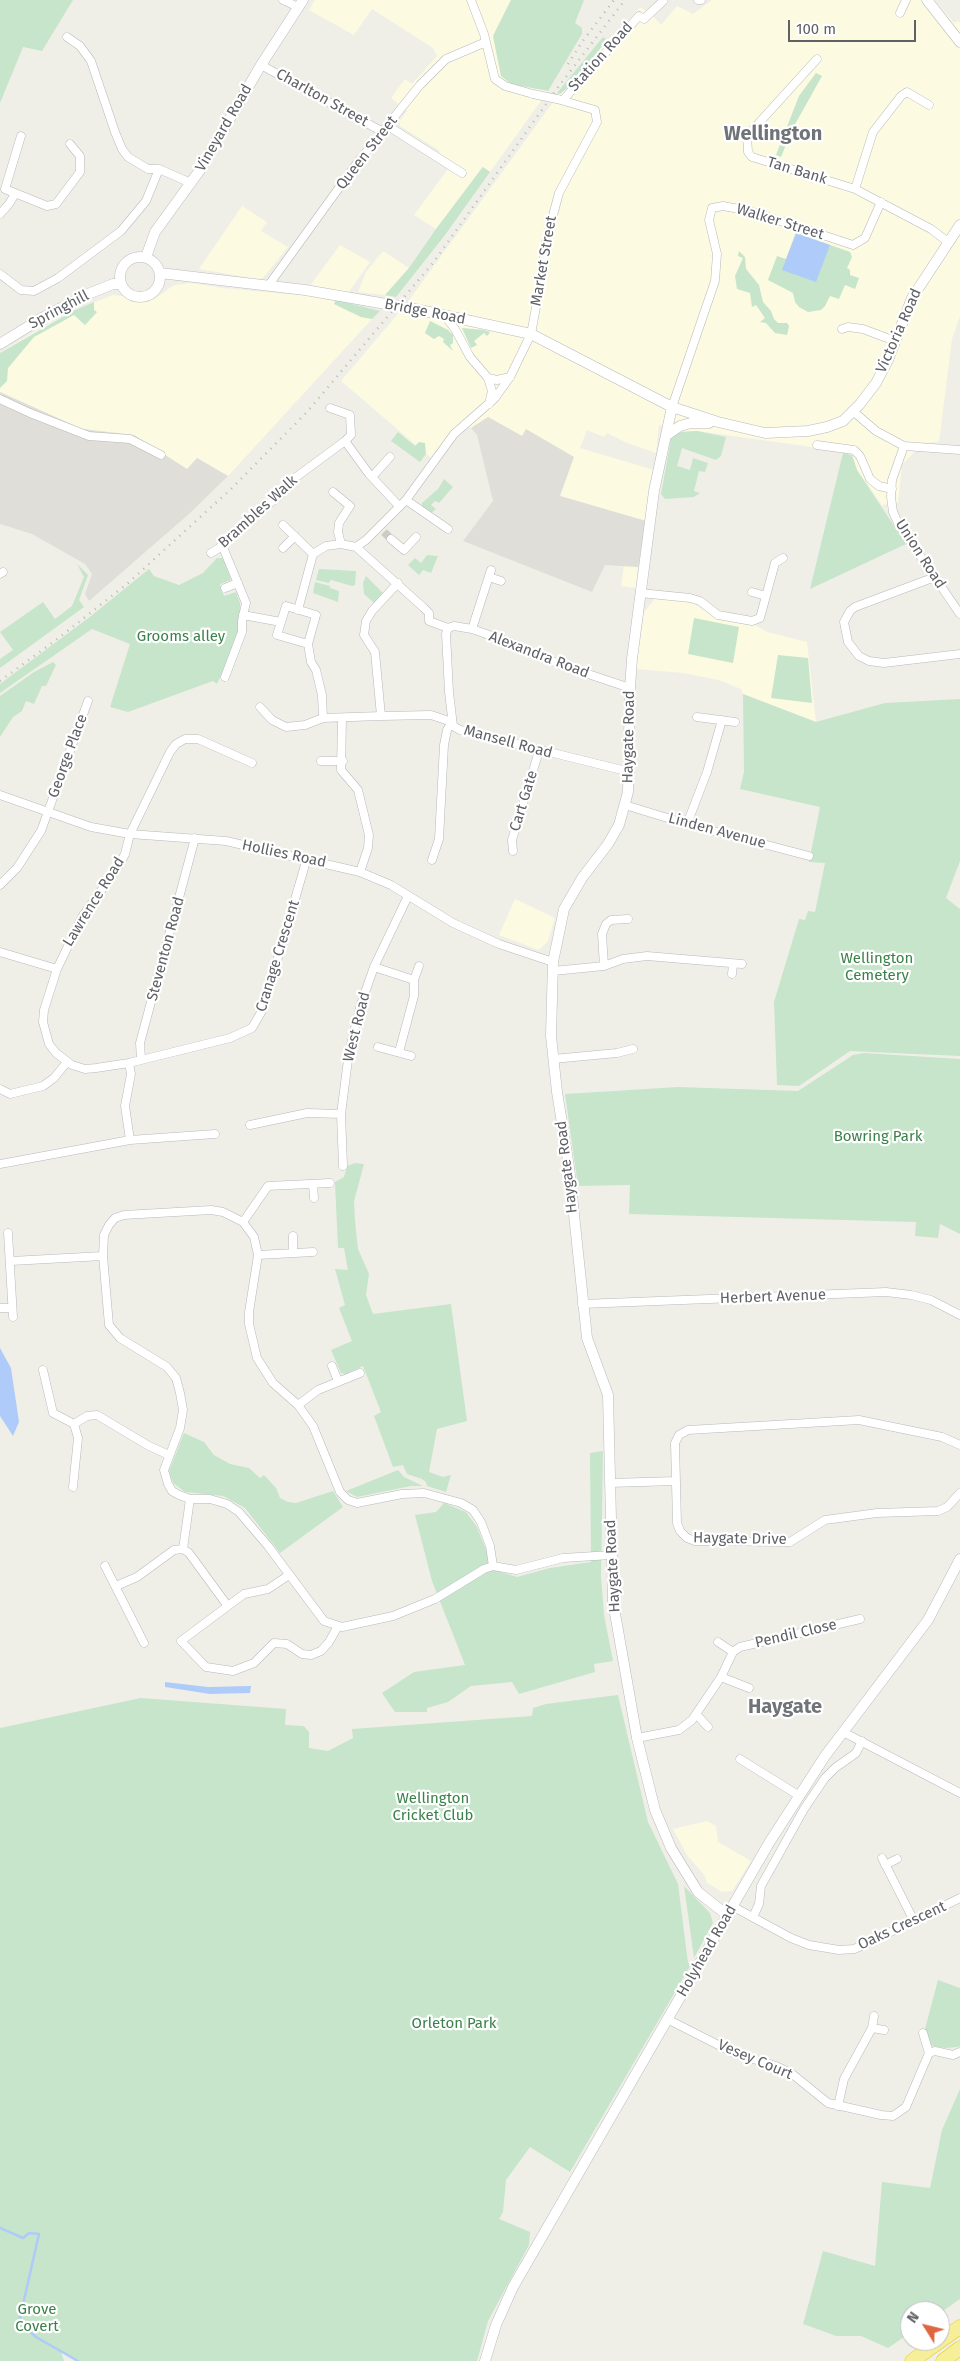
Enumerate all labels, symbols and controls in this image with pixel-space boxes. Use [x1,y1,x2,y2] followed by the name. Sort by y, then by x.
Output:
[790,10,918,42] scale bar
[565,19,637,95] street label: Station Road
[796,20,836,38] text: 100 m
[273,65,371,131] street label: Charlton Street
[192,81,256,175] street label: Vineyard Road
[333,112,401,194] street label: Queen Street
[724,122,822,146] district label: Wellington
[765,153,829,189] street label: Tan Bank
[734,200,826,244] street label: Walker Street
[527,214,561,308] street label: Market Street
[872,286,926,376] street label: Victoria Road
[26,287,92,333] street label: Springhill
[383,295,467,329] street label: Bridge Road
[215,472,301,552] street label: Brambles Walk
[891,516,949,592] street label: Union Road
[137,628,225,646] park label: Grooms alley
[486,628,592,682] street label: Alexandra Road
[619,690,639,784] street label: Haygate Road
[45,712,91,800] street label: George Place
[462,722,554,762] street label: Mansell Road
[506,768,542,834] street label: Cart Gate
[666,809,768,853] street label: Linden Avenue
[240,836,328,872] street label: Hollies Road
[59,854,129,950] street label: Lawrence Road
[143,895,189,1003] street label: Steventon Road
[252,898,304,1014] street label: Cranage Crescent
[841,950,913,985] park label: Wellington Cemetery
[340,990,374,1064] street label: West Road
[552,1120,582,1214] street label: Haygate Road
[834,1128,922,1146] park label: Bowring Park
[720,1286,826,1308] street label: Herbert Avenue
[602,1519,624,1613] street label: Haygate Road
[693,1529,787,1549] street label: Haygate Drive
[753,1616,839,1652] street label: Pendil Close
[748,1695,822,1719] district label: Haygate
[393,1790,473,1825] park label: Wellington Cricket Club
[855,1898,949,1954] street label: Oaks Crescent
[673,1902,741,2000] street label: Holyhead Road
[412,2015,496,2033] park label: Orleton Park
[715,2036,795,2084] street label: Vesey Court
[15,2301,59,2336] park label: Grove Covert
[900,2301,950,2351] north arrow
[904,2309,923,2326] text: N

